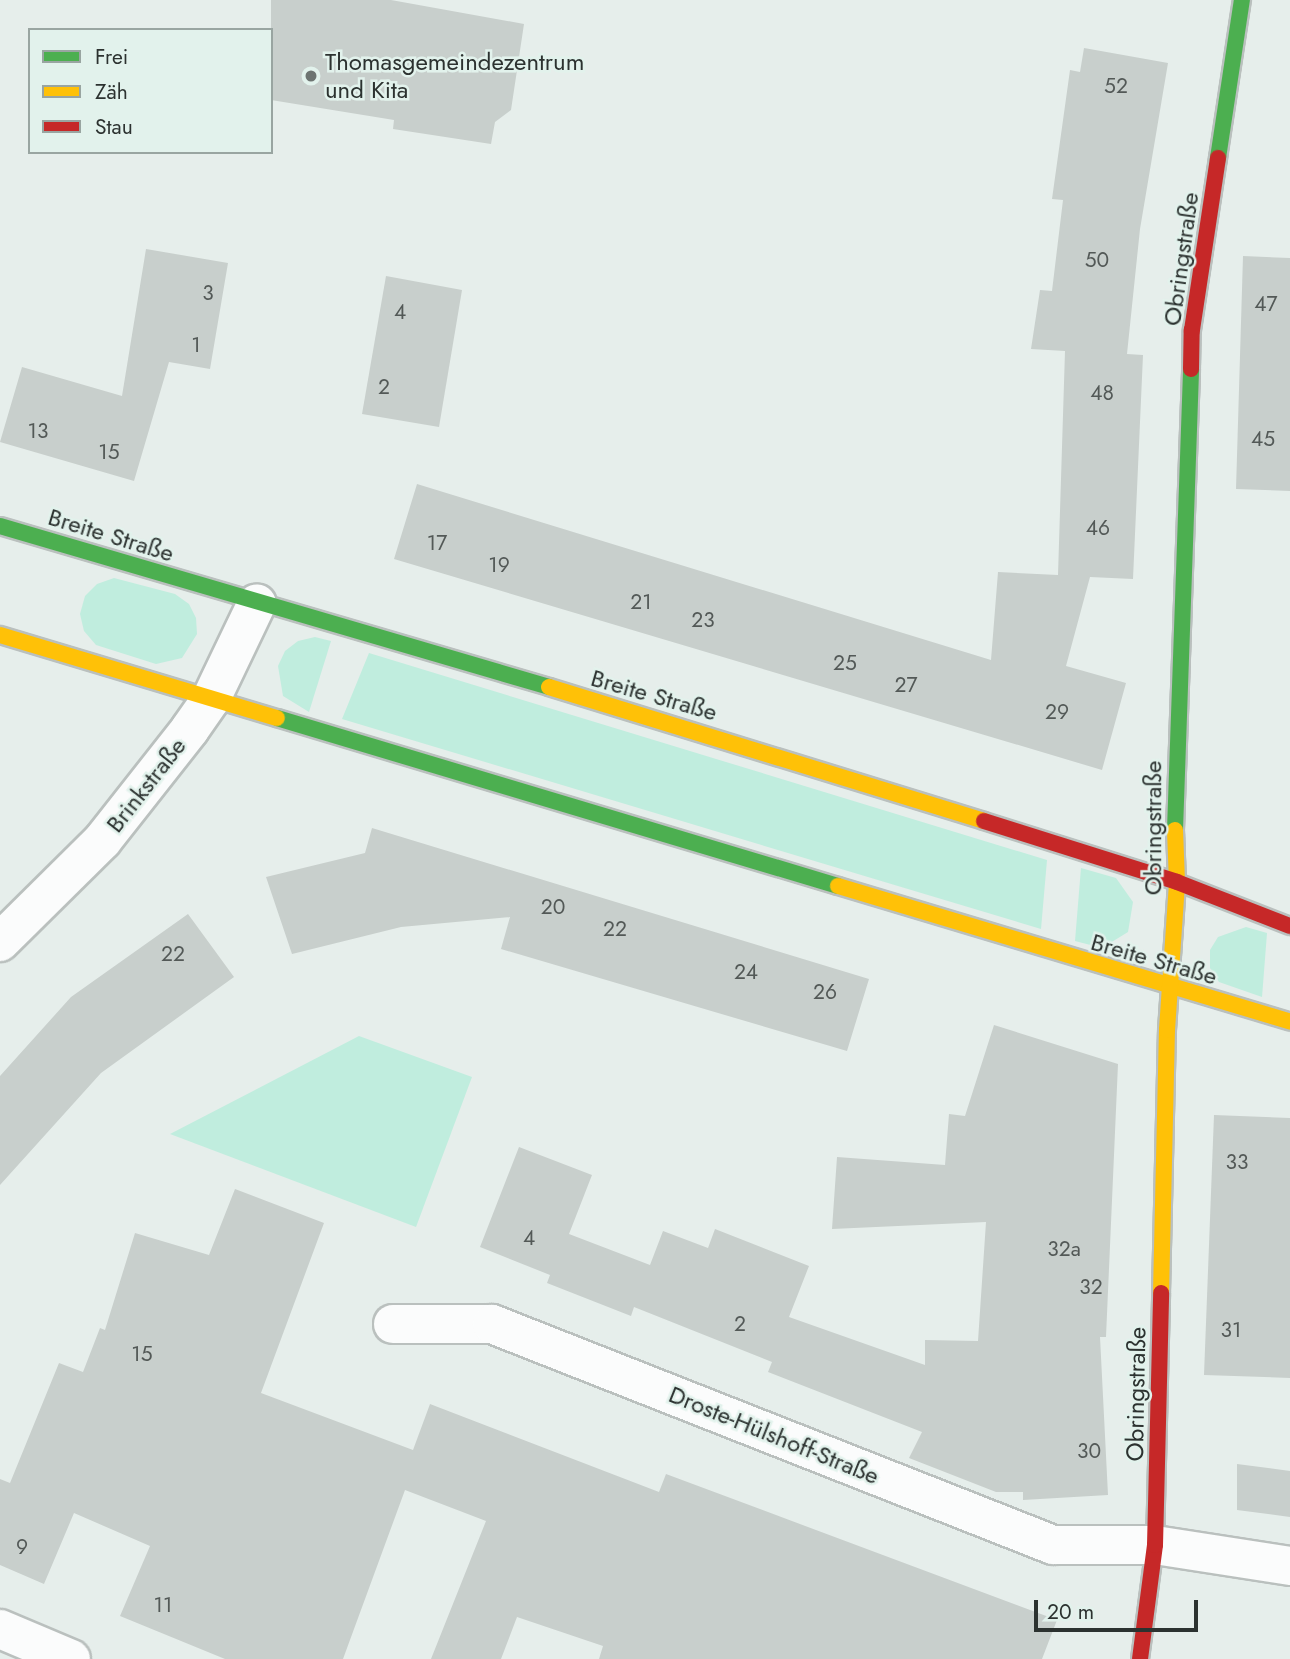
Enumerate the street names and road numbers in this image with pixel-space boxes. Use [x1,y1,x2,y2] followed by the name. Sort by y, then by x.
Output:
[1157,190,1205,328] street label: Obringstraße
[45,502,177,568] street label: Breite Straße
[588,663,720,727] street label: Breite Straße
[100,732,192,838] street label: Brinkstraße
[1139,761,1167,895] street label: Obringstraße
[1088,927,1220,991] street label: Breite Straße
[1120,1326,1152,1462] street label: Obringstraße
[665,1380,883,1490] street label: Droste-Hülshoff-Straße

